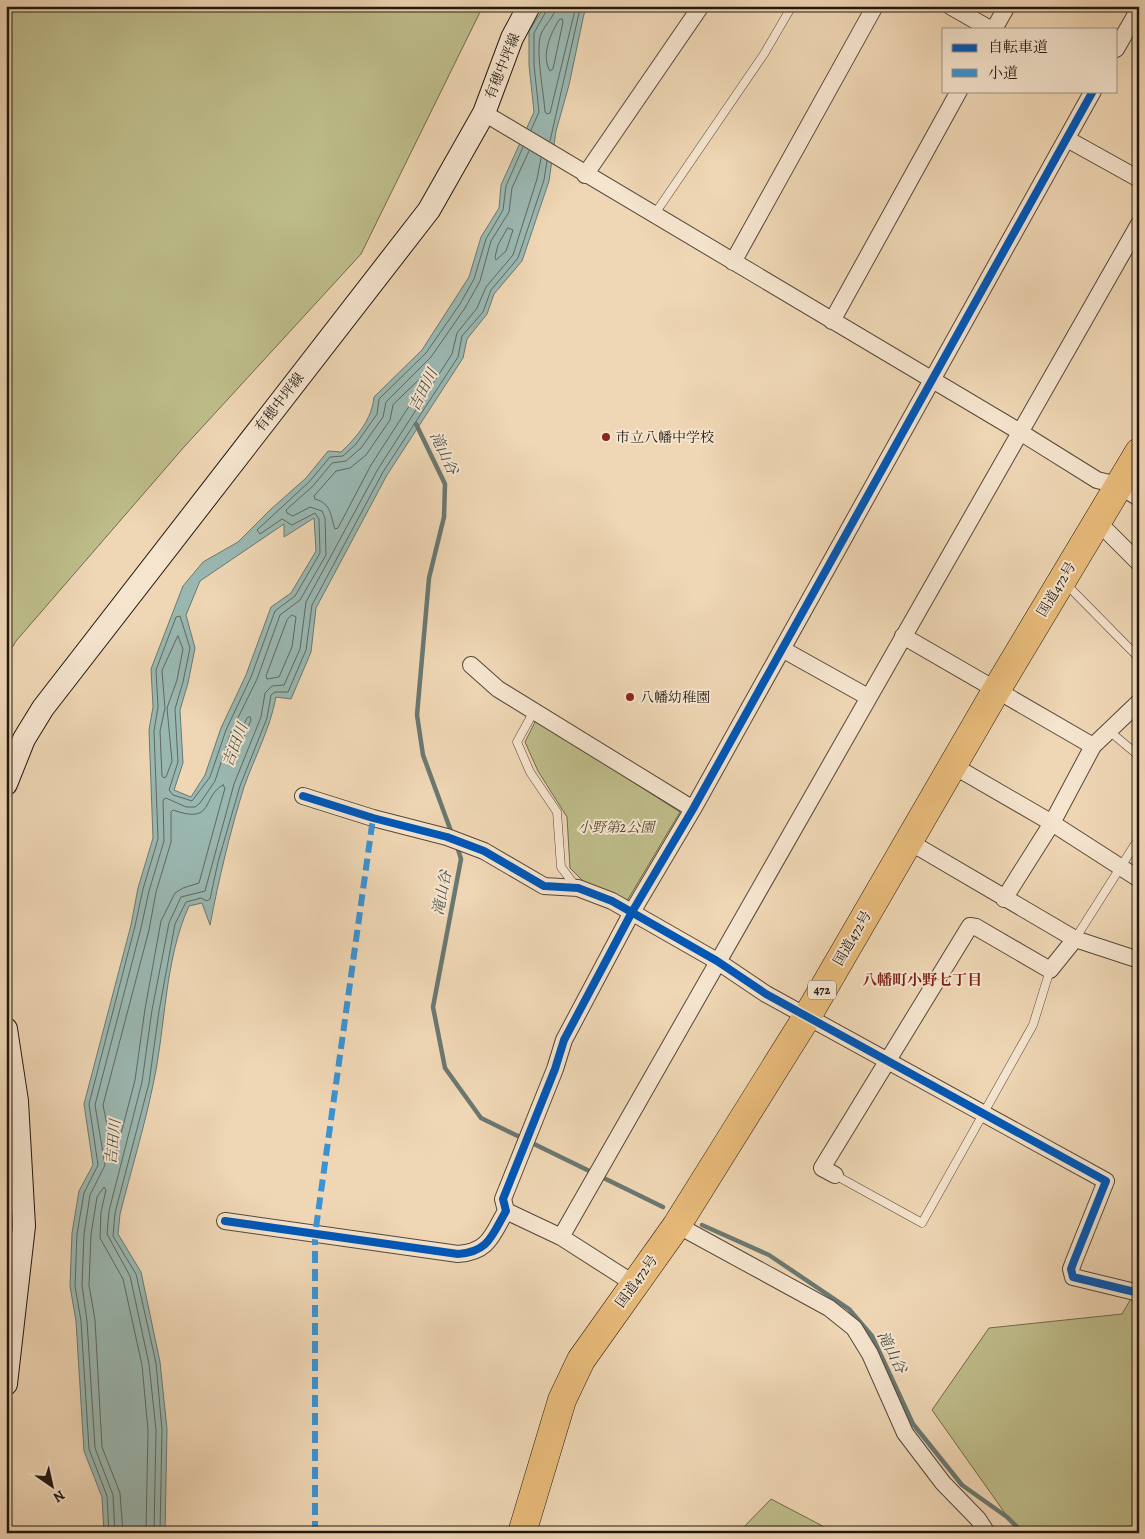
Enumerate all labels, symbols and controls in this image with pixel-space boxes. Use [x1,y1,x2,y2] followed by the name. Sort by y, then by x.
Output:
[942,28,1118,92] legend
[481,30,524,102] street label: 有穂中坪線
[988,37,1048,57] text: 自転車道
[988,63,1018,83] text: 小道
[404,364,443,415] water label: 吉田川
[250,369,308,436] street label: 有穂中坪線
[425,428,463,479] water label: 滝山谷
[616,428,714,447] place label: 市立八幡中学校
[600,431,612,443] marker: 市立八幡中学校
[1033,558,1080,620] street label: 国道472号
[640,688,710,707] place label: 八幡幼稚園
[624,691,636,703] marker: 八幡幼稚園
[218,719,253,770] water label: 吉田川
[578,818,656,837] park label: 小野第2公園
[428,868,456,917] water label: 滝山谷
[829,907,876,969] street label: 国道472号
[862,970,982,990] district label: 八幡町小野七丁目
[808,980,836,1000] road number: 472
[101,1117,126,1165] water label: 吉田川
[611,1251,662,1312] street label: 国道472号
[873,1327,912,1377] water label: 滝山谷
[28,1462,78,1512] north arrow
[49,1486,69,1507] text: N

